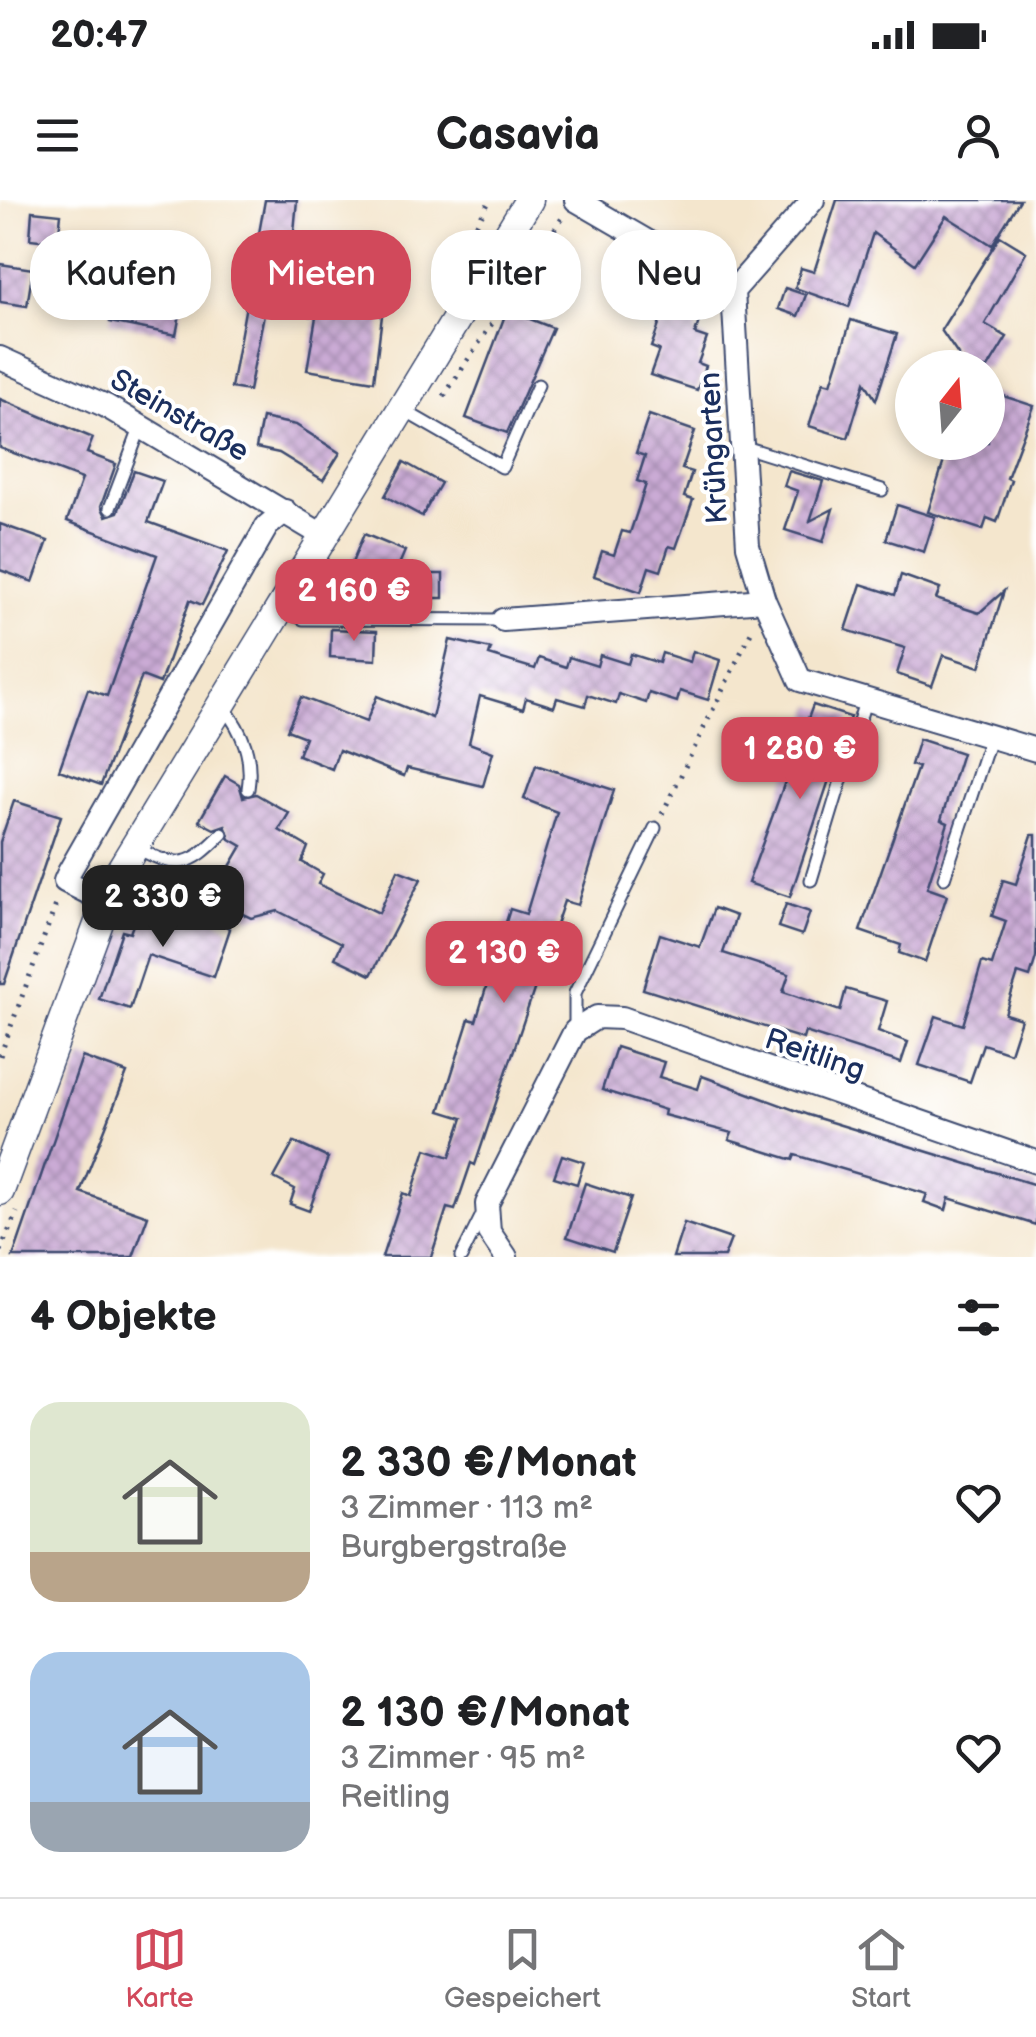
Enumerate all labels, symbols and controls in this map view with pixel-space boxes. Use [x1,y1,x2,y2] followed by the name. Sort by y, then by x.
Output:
[50,13,148,58] text: 20:47
[30,108,85,163] icon: menu
[436,108,600,163] text: Casavia
[951,108,1006,163] icon: person
[30,230,211,320] chip: Kaufen
[231,230,411,320] chip: Mieten
[431,230,581,320] chip: Filter
[601,230,737,320] chip: Neu
[895,350,1005,460] north arrow
[895,350,1005,460] map controls
[104,362,255,470] street label: Steinstraße
[692,371,736,525] street label: Krühgarten
[262,559,446,644] pin: 2 160 €
[297,572,411,611] text: 2 160 €
[708,717,892,802] pin: 1 280 €
[743,730,857,769] text: 1 280 €
[71,865,255,950] pin: 2 330 €
[104,878,222,917] text: 2 330 €
[412,921,596,1006] pin: 2 130 €
[448,934,560,973] text: 2 130 €
[760,1021,869,1089] street label: Reitling
[951,1290,1006,1345] icon: filters
[30,1292,217,1343] text: 4 Objekte
[340,1438,637,1489] text: 2 330 €/Monat
[110,1442,230,1562] icon: home
[951,1475,1006,1530] icon: heart
[340,1489,593,1528] text: 3 Zimmer · 113 m²
[340,1528,567,1567] text: Burgbergstraße
[340,1688,630,1739] text: 2 130 €/Monat
[110,1692,230,1812] icon: home
[951,1725,1006,1780] icon: heart
[340,1739,586,1778] text: 3 Zimmer · 95 m²
[340,1778,450,1817] text: Reitling
[125,1922,194,2015] tab: Karte
[444,1922,601,2015] tab: Gespeichert
[851,1922,911,2015] tab: Start

